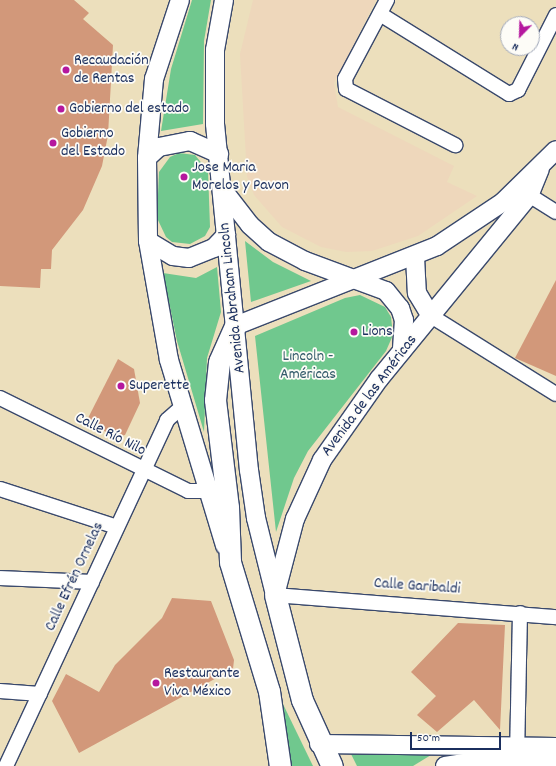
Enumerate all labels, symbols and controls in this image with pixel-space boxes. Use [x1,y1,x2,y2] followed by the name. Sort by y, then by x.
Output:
[500,16,540,56] north arrow
[510,38,521,55] text: N
[74,51,149,89] place label: Recaudación de Rentas
[61,65,71,75] marker: Recaudación de Rentas
[69,99,189,119] place label: Gobierno del estado
[56,104,66,114] marker: Gobierno del estado
[61,124,125,162] place label: Gobierno del Estado
[48,138,58,148] marker: Gobierno del Estado
[192,158,289,196] place label: Jose Maria Morelos y Pavon
[179,172,189,182] marker: Jose Maria Morelos y Pavon
[216,222,250,374] street label: Avenida Abraham Lincoln
[362,322,393,342] place label: Lions
[349,327,359,337] marker: Lions
[318,331,422,461] street label: Avenida de las Américas
[280,347,336,385] park label: Lincoln - Américas
[129,376,189,396] place label: Superette
[116,381,126,391] marker: Superette
[71,409,149,461] street label: Calle Río Nilo
[41,519,109,635] street label: Calle Efrén Ornelas
[373,574,461,600] street label: Calle Garibaldi
[164,664,240,702] place label: Restaurante Viva México
[151,678,161,688] marker: Restaurante Viva México
[412,724,503,750] scale bar
[417,730,440,747] text: 50 m

